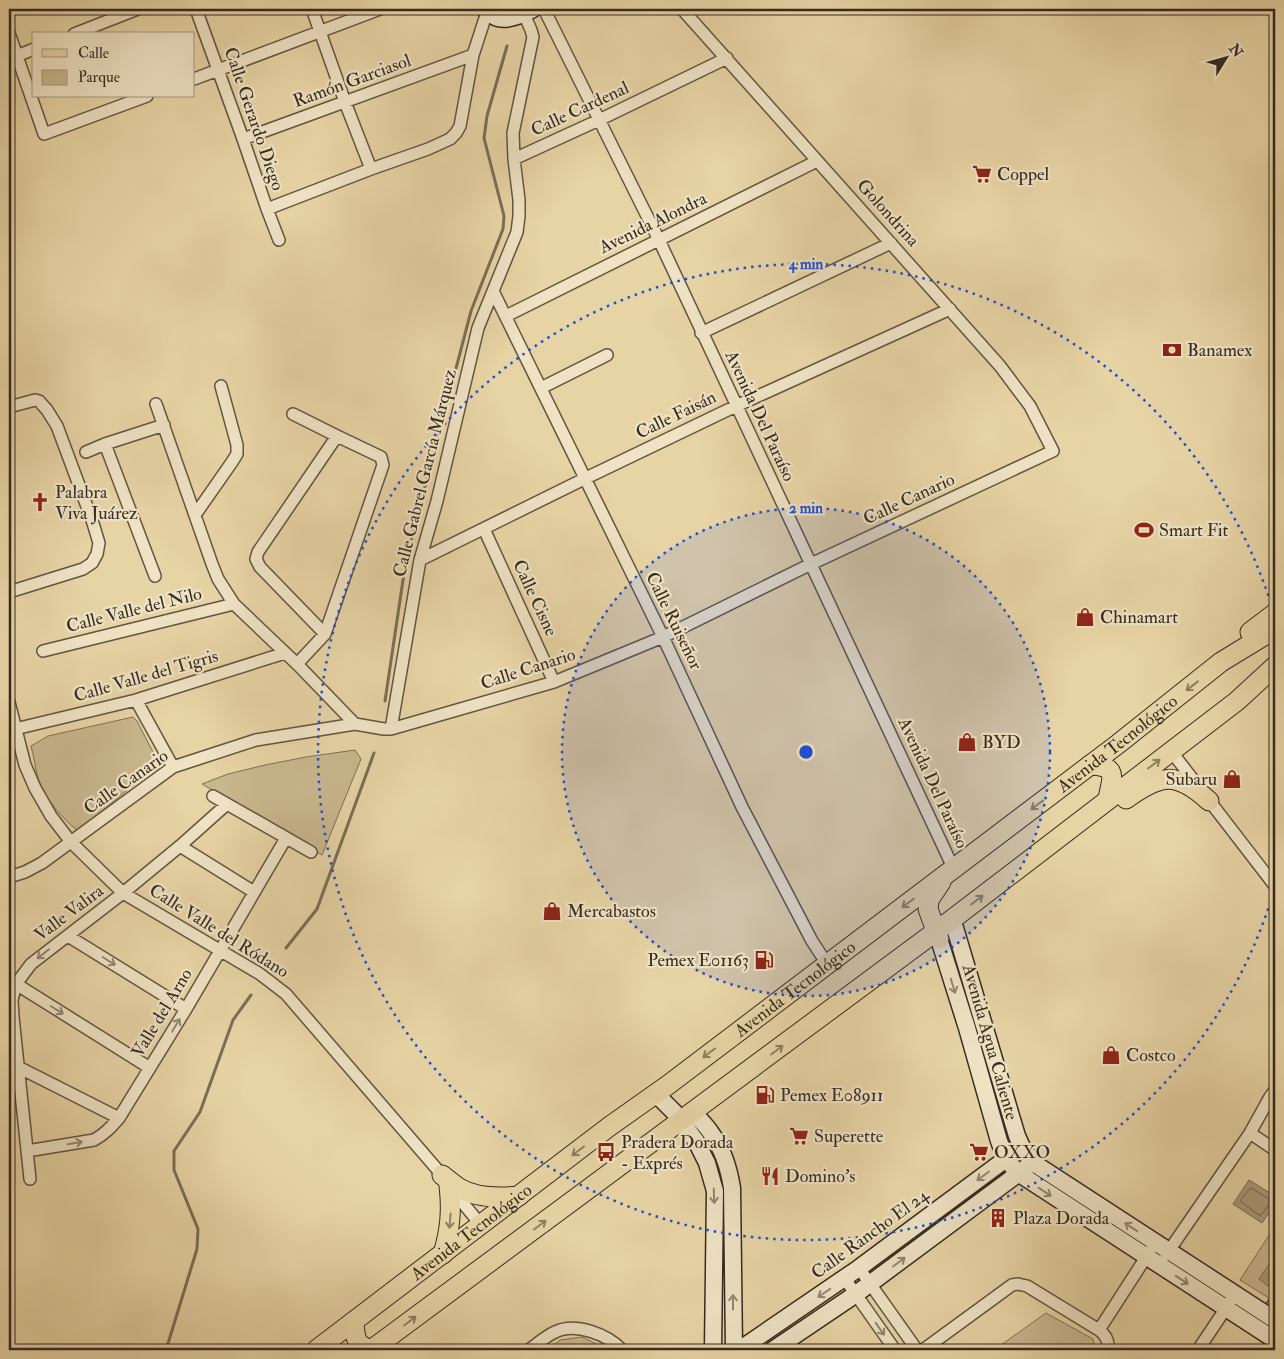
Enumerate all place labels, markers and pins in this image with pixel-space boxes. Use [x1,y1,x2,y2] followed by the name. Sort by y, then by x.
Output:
[971,163,993,185] supermarket icon: Coppel
[997,163,1050,186] place label: Coppel
[1161,339,1183,361] bank icon: Banamex
[1187,339,1252,362] place label: Banamex
[55,481,138,525] place label: Palabra Viva Juárez
[29,491,51,513] church icon: Palabra Viva Juárez
[1133,519,1155,541] sports icon: Smart Fit
[1159,519,1229,542] place label: Smart Fit
[1074,606,1096,628] shop icon: Chinamart
[1100,606,1178,629] place label: Chinamart
[956,731,978,753] shop icon: BYD
[982,731,1021,754] place label: BYD
[797,743,815,761] centre of rings
[1166,768,1217,791] place label: Subaru
[1221,768,1243,790] shop icon: Subaru
[541,900,563,922] shop icon: Mercabastos
[567,900,656,923] place label: Mercabastos
[647,949,749,972] place label: Pemex E01163
[753,949,775,971] fuel station icon: Pemex E01163
[1100,1044,1122,1066] shop icon: Costco
[1126,1044,1176,1067] place label: Costco
[754,1084,776,1106] fuel station icon: Pemex E08911
[780,1084,883,1107] place label: Pemex E08911
[788,1125,810,1147] supermarket icon: Superette
[814,1125,884,1148] place label: Superette
[621,1131,734,1175] place label: Pradera Dorada - Exprés
[595,1141,617,1163] bus stop icon: Pradera Dorada - Exprés
[968,1141,990,1163] supermarket icon: OXXO
[994,1141,1050,1164] place label: OXXO
[759,1165,781,1187] restaurant icon: Domino's
[785,1165,855,1188] place label: Domino's
[987,1207,1009,1229] building icon: Plaza Dorada
[1013,1207,1110,1230] place label: Plaza Dorada

